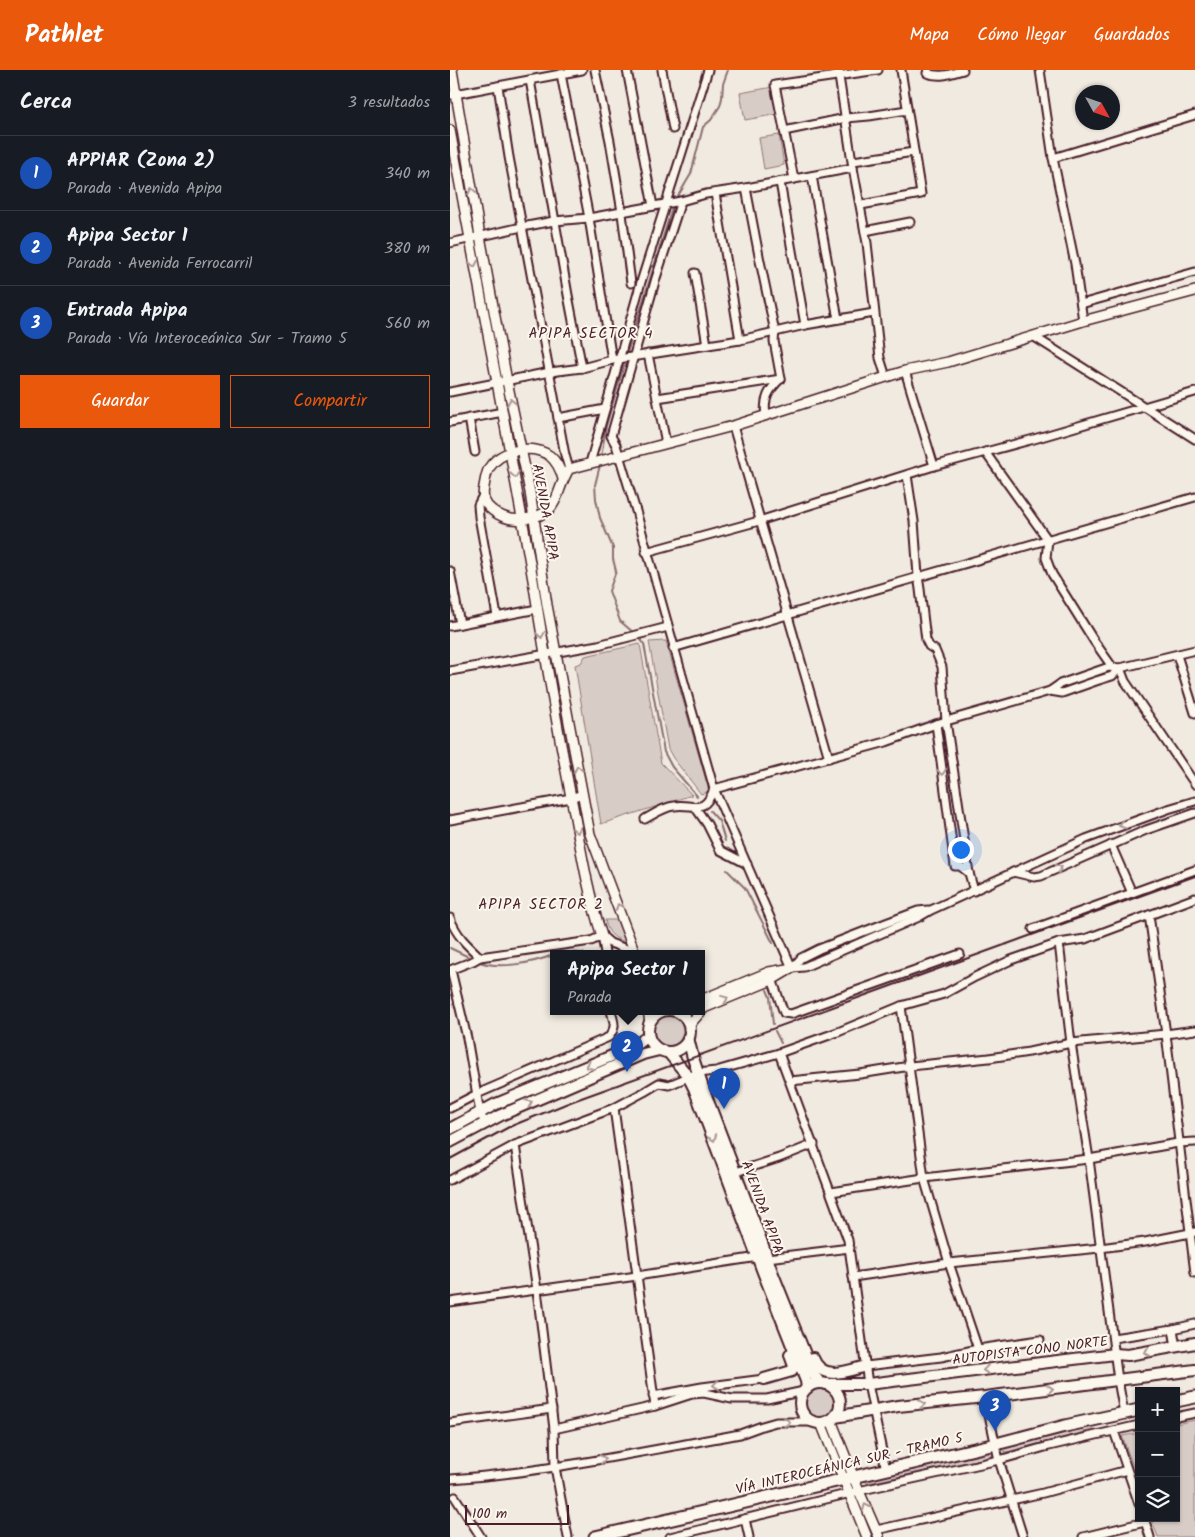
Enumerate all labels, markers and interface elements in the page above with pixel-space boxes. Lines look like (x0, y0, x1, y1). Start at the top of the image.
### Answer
text: Pathlet (25, 16, 104, 55)
text: Mapa (910, 21, 949, 50)
text: Cómo llegar (977, 21, 1066, 50)
text: Guardados (1094, 21, 1170, 50)
north arrow (1075, 85, 1120, 130)
text: Cerca (20, 86, 72, 119)
text: 3 resultados (348, 90, 430, 115)
text: APPIAR (Zona 2) (67, 146, 215, 176)
text: 1 (34, 161, 38, 186)
text: 340 m (385, 161, 430, 186)
text: Parada · Avenida Apipa (67, 176, 222, 201)
one-way arrow (468, 187, 478, 195)
text: Apipa Sector 1 (67, 221, 188, 251)
text: 2 (31, 236, 41, 261)
text: 380 m (384, 236, 430, 261)
text: Parada · Avenida Ferrocarril (67, 251, 252, 276)
one-way arrow (469, 260, 479, 268)
text: Entrada Apipa (67, 296, 187, 326)
text: 3 (32, 311, 40, 336)
text: 560 m (385, 311, 430, 336)
district label: APIPA SECTOR 4 (528, 322, 654, 346)
text: Parada · Vía Interoceánica Sur - Tramo 5 (67, 326, 347, 351)
button: Guardar (20, 375, 220, 428)
button: Compartir (230, 375, 430, 428)
one-way arrow (507, 398, 517, 407)
street label: AVENIDA APIPA (526, 462, 564, 562)
one-way arrow (509, 471, 519, 480)
one-way arrow (536, 631, 546, 640)
one-way arrow (573, 764, 583, 773)
one-way arrow (937, 768, 947, 777)
one-way arrow (1118, 819, 1127, 829)
one-way arrow (572, 825, 582, 834)
your location (948, 837, 974, 863)
one-way arrow (1054, 864, 1063, 874)
district label: APIPA SECTOR 2 (478, 893, 604, 917)
one-way arrow (615, 904, 625, 912)
popup (550, 950, 705, 1015)
text: Apipa Sector 1 (567, 955, 688, 985)
text: Parada (567, 985, 612, 1010)
one-way arrow (720, 995, 729, 1006)
pin: 2 (611, 1031, 643, 1072)
one-way arrow (585, 1059, 594, 1070)
pin: 1 (708, 1068, 740, 1109)
one-way arrow (524, 1098, 533, 1109)
one-way arrow (707, 1133, 717, 1142)
street label: AVENIDA APIPA (735, 1158, 789, 1257)
street label: AUTOPISTA CONO NORTE (951, 1330, 1110, 1371)
one-way arrow (1143, 1346, 1151, 1356)
one-way arrow (981, 1364, 989, 1375)
one-way arrow (711, 1379, 719, 1390)
one-way arrow (1047, 1384, 1055, 1395)
map controls (1135, 1387, 1180, 1522)
button: + (1135, 1387, 1180, 1432)
pin: 3 (979, 1390, 1011, 1431)
one-way arrow (918, 1399, 926, 1410)
one-way arrow (783, 1416, 791, 1427)
street label: VÍA INTEROCEÁNICA SUR - TRAMO 5 (734, 1427, 966, 1501)
button: − (1135, 1432, 1180, 1477)
one-way arrow (598, 1454, 607, 1464)
button: layers (1135, 1477, 1180, 1522)
scale bar (465, 1502, 569, 1525)
text: 100 m (472, 1503, 507, 1525)
one-way arrow (861, 1503, 872, 1512)

